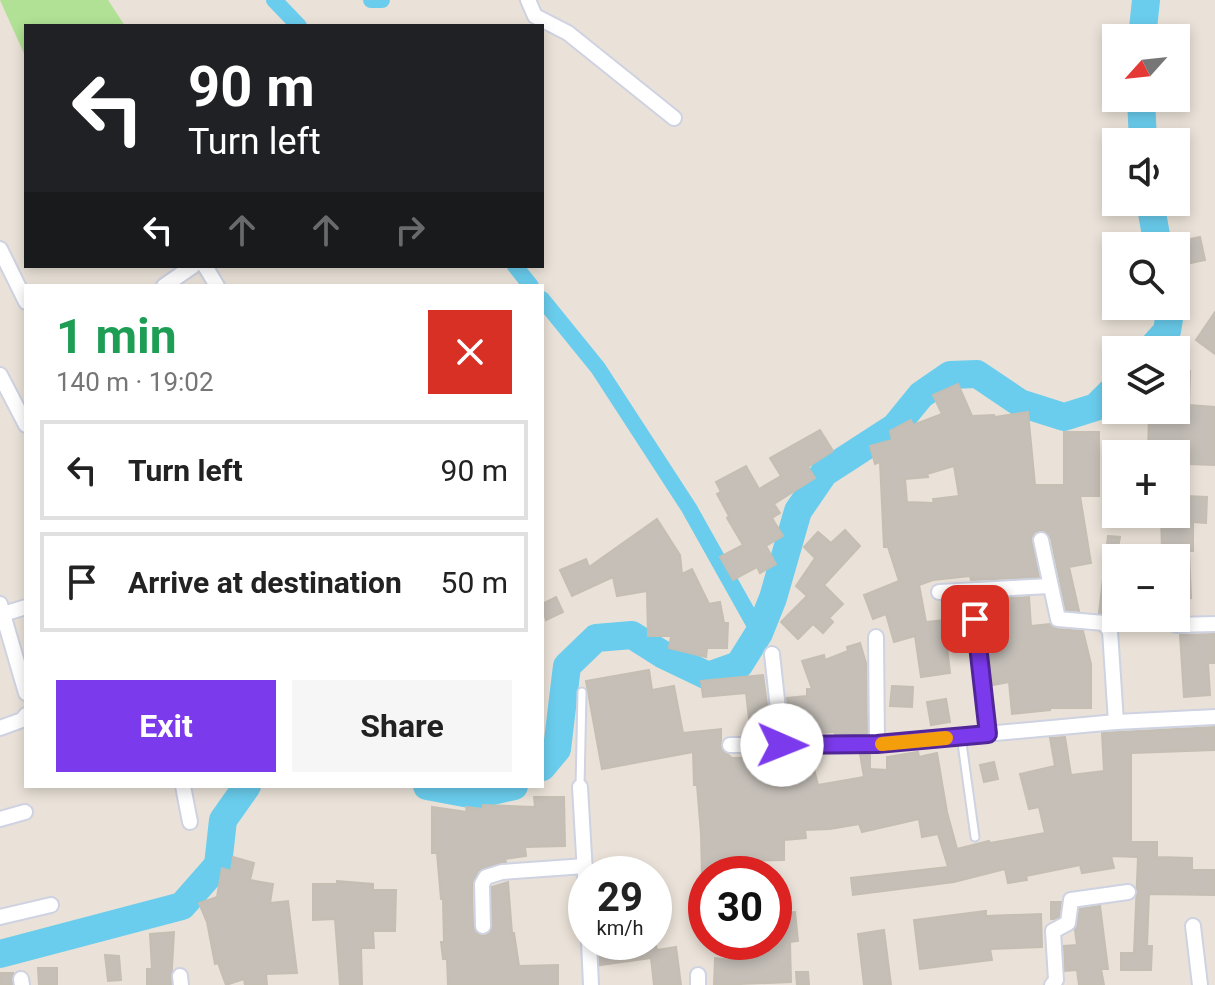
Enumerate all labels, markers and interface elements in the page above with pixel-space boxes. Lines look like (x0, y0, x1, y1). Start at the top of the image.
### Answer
north arrow (1102, 24, 1190, 112)
map controls (1102, 24, 1190, 632)
text: 90 m (188, 54, 315, 120)
icon: left (56, 56, 160, 160)
text: Turn left (188, 121, 321, 163)
button: sound (1102, 128, 1190, 216)
icon: left (136, 208, 180, 252)
icon: ahead (220, 208, 264, 252)
icon: ahead (304, 208, 348, 252)
icon: right (388, 208, 432, 252)
button: search (1102, 232, 1190, 320)
text: 1 min (56, 308, 177, 365)
button: close (428, 310, 512, 394)
button: layers (1102, 336, 1190, 424)
text: 140 m · 19:02 (56, 367, 214, 397)
button: + (1102, 440, 1190, 528)
icon: left (60, 448, 104, 492)
text: Turn left (128, 453, 243, 488)
text: 90 m (441, 453, 508, 488)
button: − (1102, 544, 1190, 632)
icon: arrive (60, 560, 104, 604)
text: Arrive at destination (128, 565, 402, 600)
text: 50 m (441, 565, 508, 600)
pin (941, 585, 1009, 653)
icon: arrive (953, 597, 997, 641)
button: Exit (56, 680, 276, 772)
button: Share (292, 680, 512, 772)
position arrow (740, 703, 824, 787)
speed limit sign: 30 (688, 856, 792, 960)
text: 29 (597, 874, 643, 921)
text: km/h (597, 916, 643, 940)

